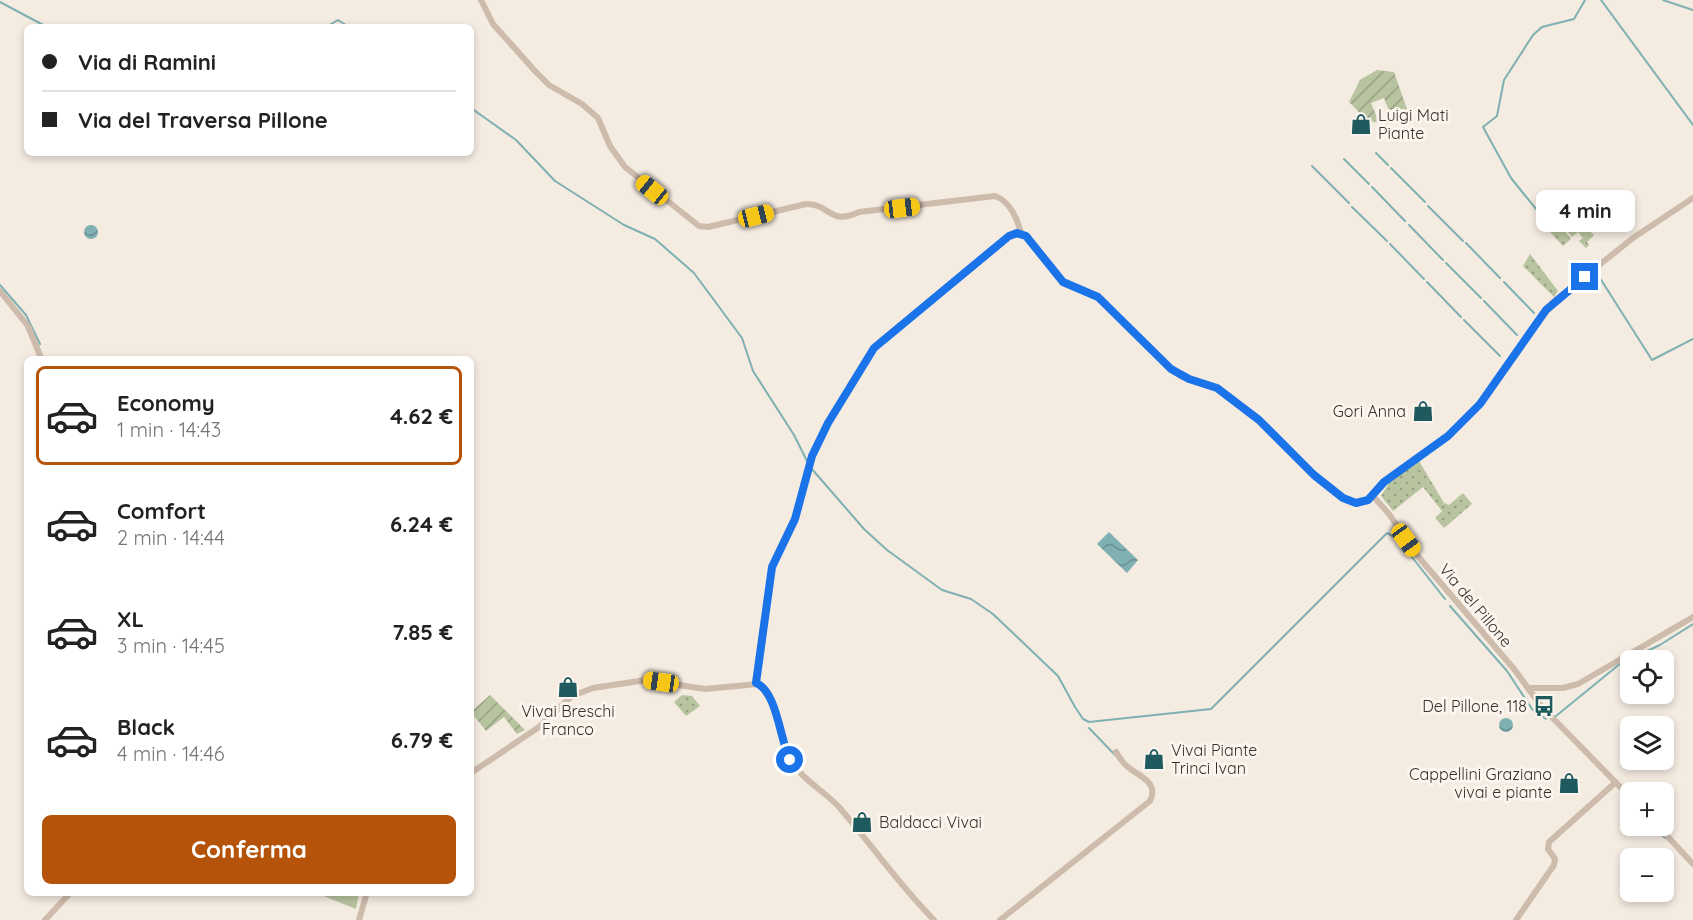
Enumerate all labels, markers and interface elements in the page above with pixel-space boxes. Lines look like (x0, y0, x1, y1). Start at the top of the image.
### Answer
text: Via di Ramini (78, 48, 216, 76)
place label: Luigi Mati Piante (1378, 105, 1449, 143)
text: Via del Traversa Pillone (78, 106, 328, 134)
shop icon: Luigi Mati Piante (1349, 112, 1373, 136)
car (632, 172, 672, 208)
callout: 4 min (1536, 190, 1634, 232)
car (883, 197, 921, 219)
text: 4 min (1559, 198, 1612, 223)
car (736, 203, 776, 229)
route end (1571, 263, 1598, 290)
icon: car (45, 389, 99, 443)
text: Economy (117, 389, 215, 417)
shop icon: Gori Anna (1411, 399, 1435, 423)
place label: Gori Anna (1333, 401, 1406, 421)
text: 4.62 € (390, 402, 453, 430)
text: 1 min · 14:43 (117, 417, 221, 442)
icon: car (45, 497, 99, 551)
text: Comfort (117, 497, 206, 525)
text: 6.24 € (390, 510, 453, 538)
car (1388, 520, 1424, 560)
text: 2 min · 14:44 (117, 525, 225, 550)
street label: Via del Pillone (1435, 559, 1517, 651)
icon: car (45, 605, 99, 659)
text: XL (117, 605, 144, 633)
text: 7.85 € (392, 618, 453, 646)
text: 3 min · 14:45 (117, 633, 225, 658)
map controls (1620, 650, 1674, 902)
button: locate (1620, 650, 1674, 704)
car (642, 671, 680, 693)
shop icon: Vivai Breschi Franco (556, 675, 580, 699)
bus stop icon: Del Pillone, 118 (1532, 694, 1556, 718)
place label: Del Pillone, 118 (1422, 696, 1527, 716)
place label: Vivai Breschi Franco (521, 701, 615, 739)
icon: car (45, 713, 99, 767)
text: Black (117, 713, 175, 741)
button: layers (1620, 716, 1674, 770)
text: 6.79 € (391, 726, 453, 754)
place label: Vivai Piante Trinci Ivan (1171, 740, 1257, 778)
text: 4 min · 14:46 (117, 741, 225, 766)
route start (776, 746, 803, 773)
shop icon: Vivai Piante Trinci Ivan (1142, 747, 1166, 771)
place label: Cappellini Graziano vivai e piante (1409, 764, 1552, 802)
shop icon: Cappellini Graziano vivai e piante (1557, 771, 1581, 795)
button: + (1620, 782, 1674, 836)
shop icon: Baldacci Vivai (850, 810, 874, 834)
place label: Baldacci Vivai (879, 812, 982, 832)
button: Conferma (42, 815, 456, 884)
button: − (1620, 848, 1674, 902)

